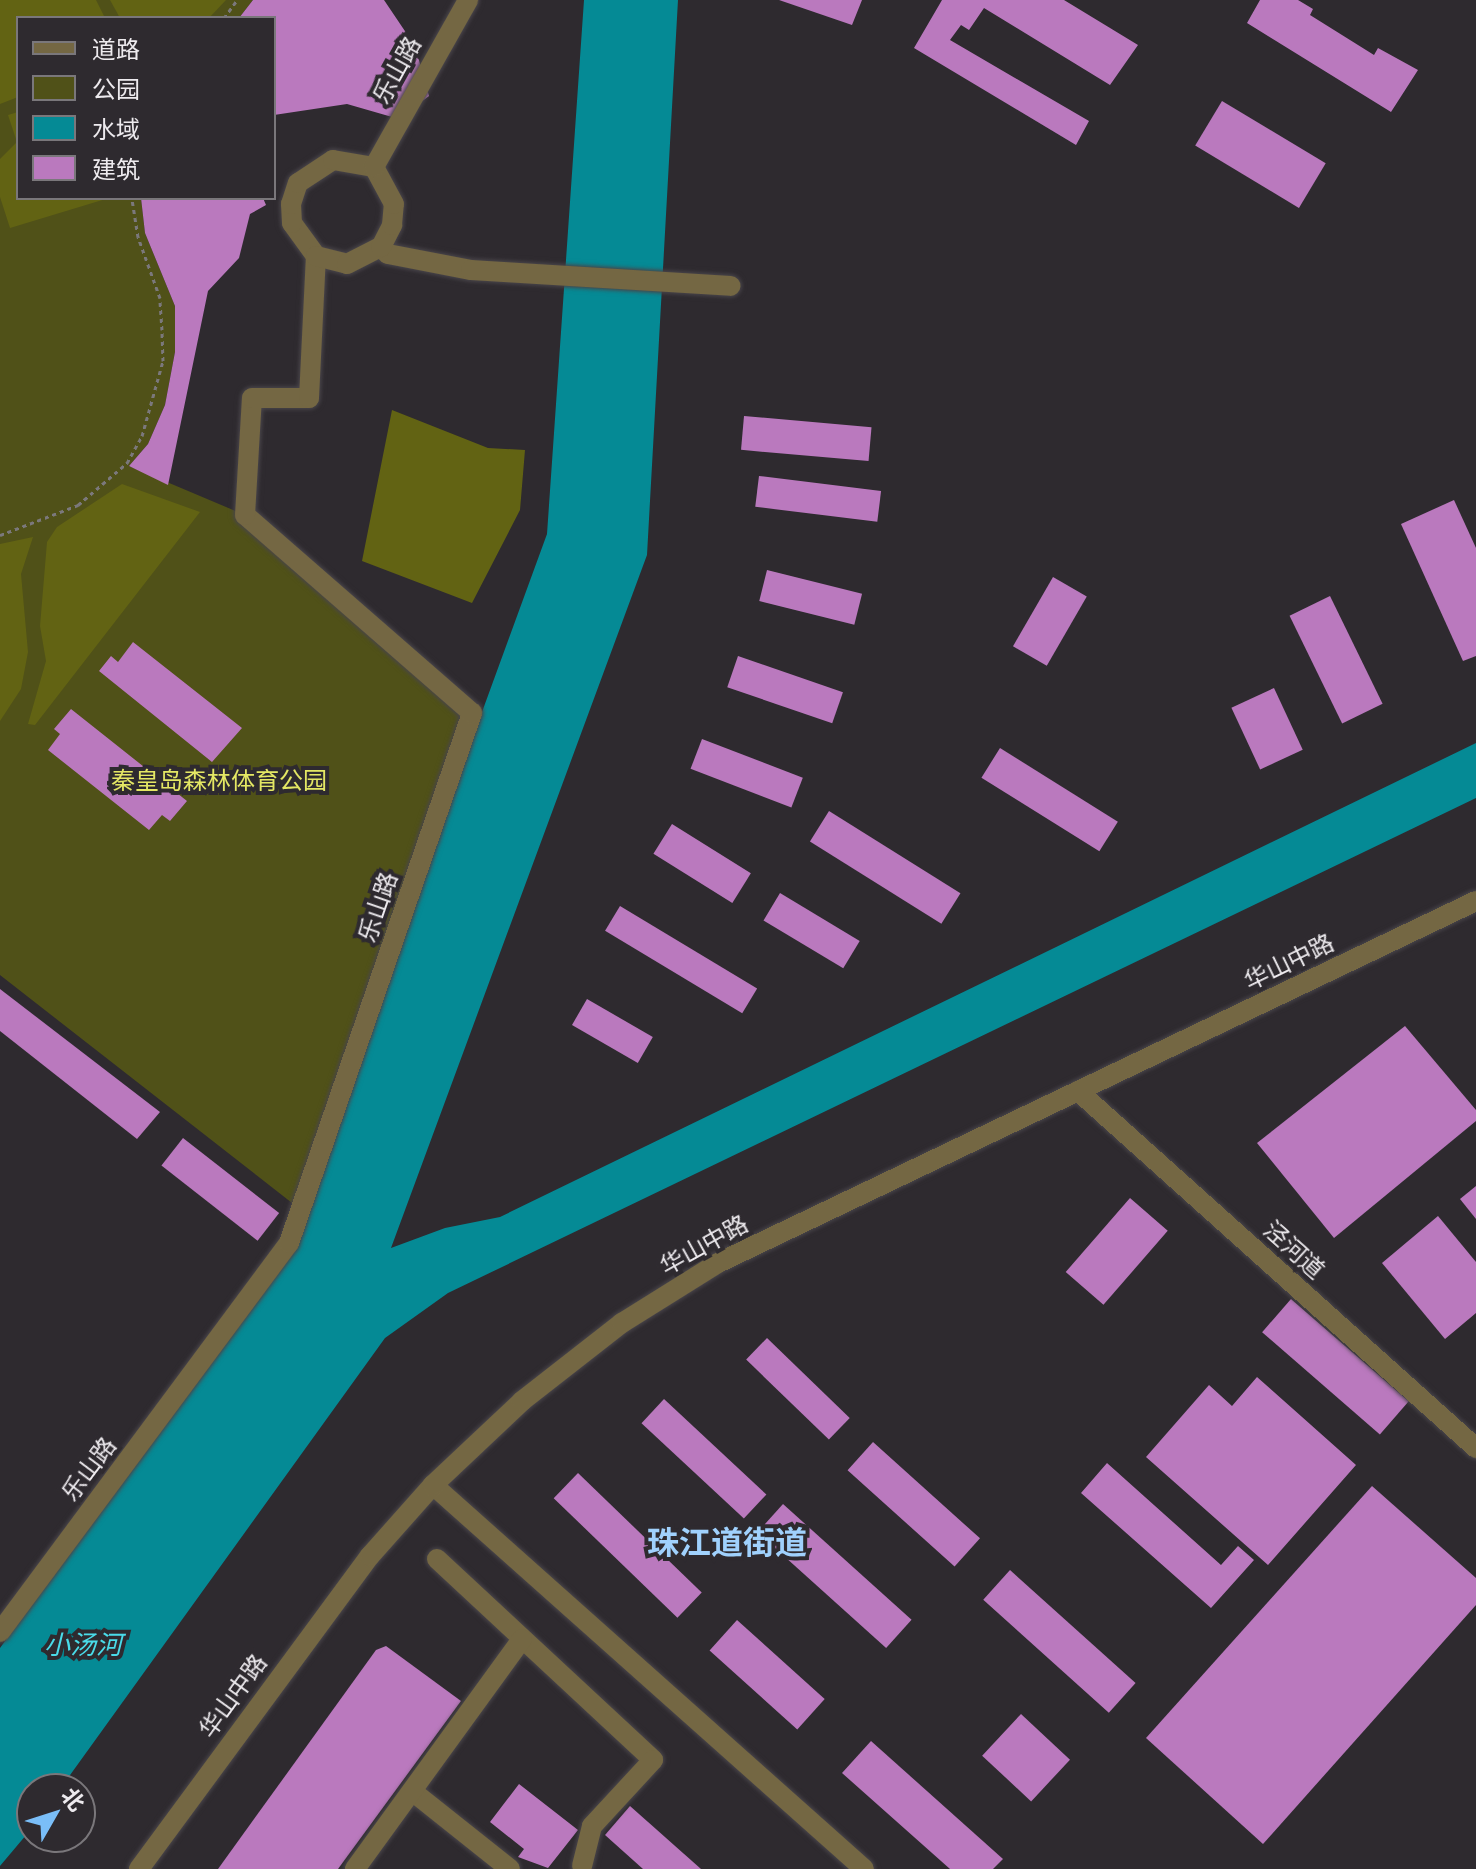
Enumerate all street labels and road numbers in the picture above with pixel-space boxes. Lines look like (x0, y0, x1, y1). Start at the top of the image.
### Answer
street label: 乐山路 (367, 32, 427, 108)
street label: 乐山路 (353, 868, 403, 946)
street label: 华山中路 (1240, 928, 1338, 996)
street label: 华山中路 (655, 1209, 753, 1281)
street label: 泾河道 (1258, 1215, 1330, 1285)
street label: 乐山路 (56, 1432, 122, 1506)
street label: 华山中路 (193, 1649, 273, 1743)

